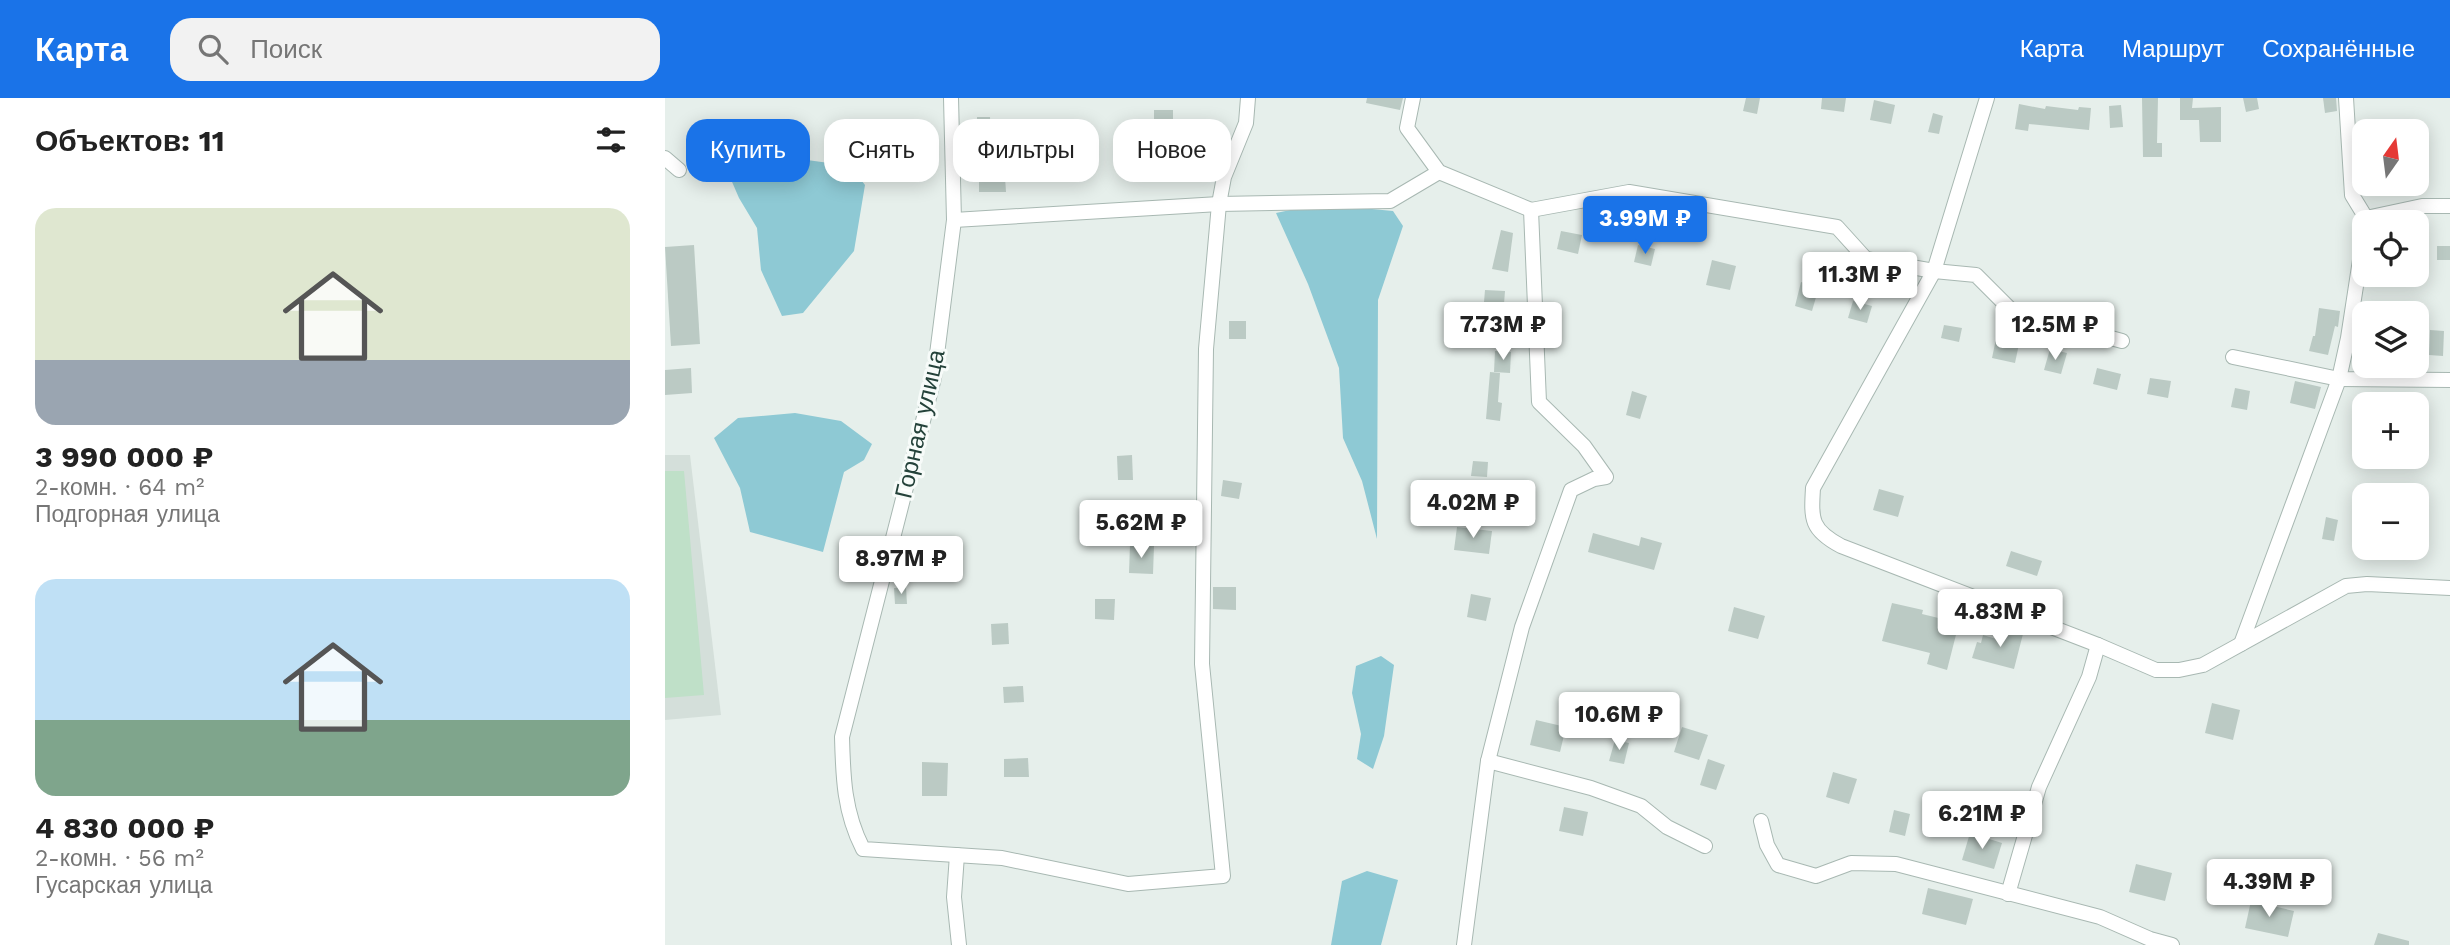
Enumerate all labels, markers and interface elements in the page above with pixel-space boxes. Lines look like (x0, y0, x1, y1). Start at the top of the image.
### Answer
search box (170, 18, 660, 81)
text: Карта (35, 30, 128, 69)
icon: search (194, 30, 232, 68)
text: Поиск (250, 34, 322, 64)
text: Карта (2020, 35, 2084, 63)
text: Маршрут (2122, 35, 2224, 63)
text: Сохранённые (2262, 35, 2415, 63)
chip: Купить (686, 119, 810, 182)
chip: Снять (824, 119, 939, 182)
chip: Фильтры (953, 119, 1099, 182)
chip: Новое (1113, 119, 1231, 182)
north arrow (2352, 119, 2429, 196)
map controls (2352, 119, 2429, 560)
icon: filters (592, 121, 630, 159)
text: Объектов: 11 (35, 123, 225, 158)
pin: 3.99M ₽ (1580, 197, 1710, 256)
text: 3.99M ₽ (1599, 205, 1691, 232)
button: locate (2352, 210, 2429, 287)
pin: 11.3M ₽ (1795, 252, 1925, 312)
icon: home (270, 253, 396, 379)
text: 11.3M ₽ (1818, 261, 1902, 288)
button: layers (2352, 301, 2429, 378)
pin: 7.73M ₽ (1438, 302, 1568, 362)
pin: 12.5M ₽ (1990, 302, 2120, 362)
text: 7.73M ₽ (1460, 311, 1546, 338)
text: 12.5M ₽ (2011, 311, 2099, 338)
street label: Горная улица (889, 346, 951, 501)
button: + (2352, 392, 2429, 469)
text: 3 990 000 ₽ (35, 439, 213, 474)
text: 2-комн. · 64 m² (35, 474, 205, 501)
pin: 4.02M ₽ (1408, 480, 1538, 540)
button: − (2352, 483, 2429, 560)
text: 4.02M ₽ (1426, 489, 1520, 516)
pin: 5.62M ₽ (1076, 500, 1206, 560)
text: Подгорная улица (35, 501, 220, 528)
text: 5.62M ₽ (1095, 509, 1187, 536)
pin: 8.97M ₽ (836, 536, 966, 596)
text: 8.97M ₽ (855, 545, 947, 572)
pin: 4.83M ₽ (1935, 589, 2065, 649)
text: 4.83M ₽ (1954, 598, 2046, 625)
icon: home (270, 624, 396, 750)
pin: 10.6M ₽ (1554, 692, 1684, 752)
text: 10.6M ₽ (1575, 701, 1663, 728)
pin: 6.21M ₽ (1917, 792, 2047, 851)
text: 6.21M ₽ (1938, 800, 2026, 827)
text: 4 830 000 ₽ (35, 810, 214, 845)
text: 2-комн. · 56 m² (35, 845, 204, 872)
pin: 4.39M ₽ (2204, 860, 2334, 919)
text: 4.39M ₽ (2223, 868, 2315, 895)
text: Гусарская улица (35, 872, 213, 899)

